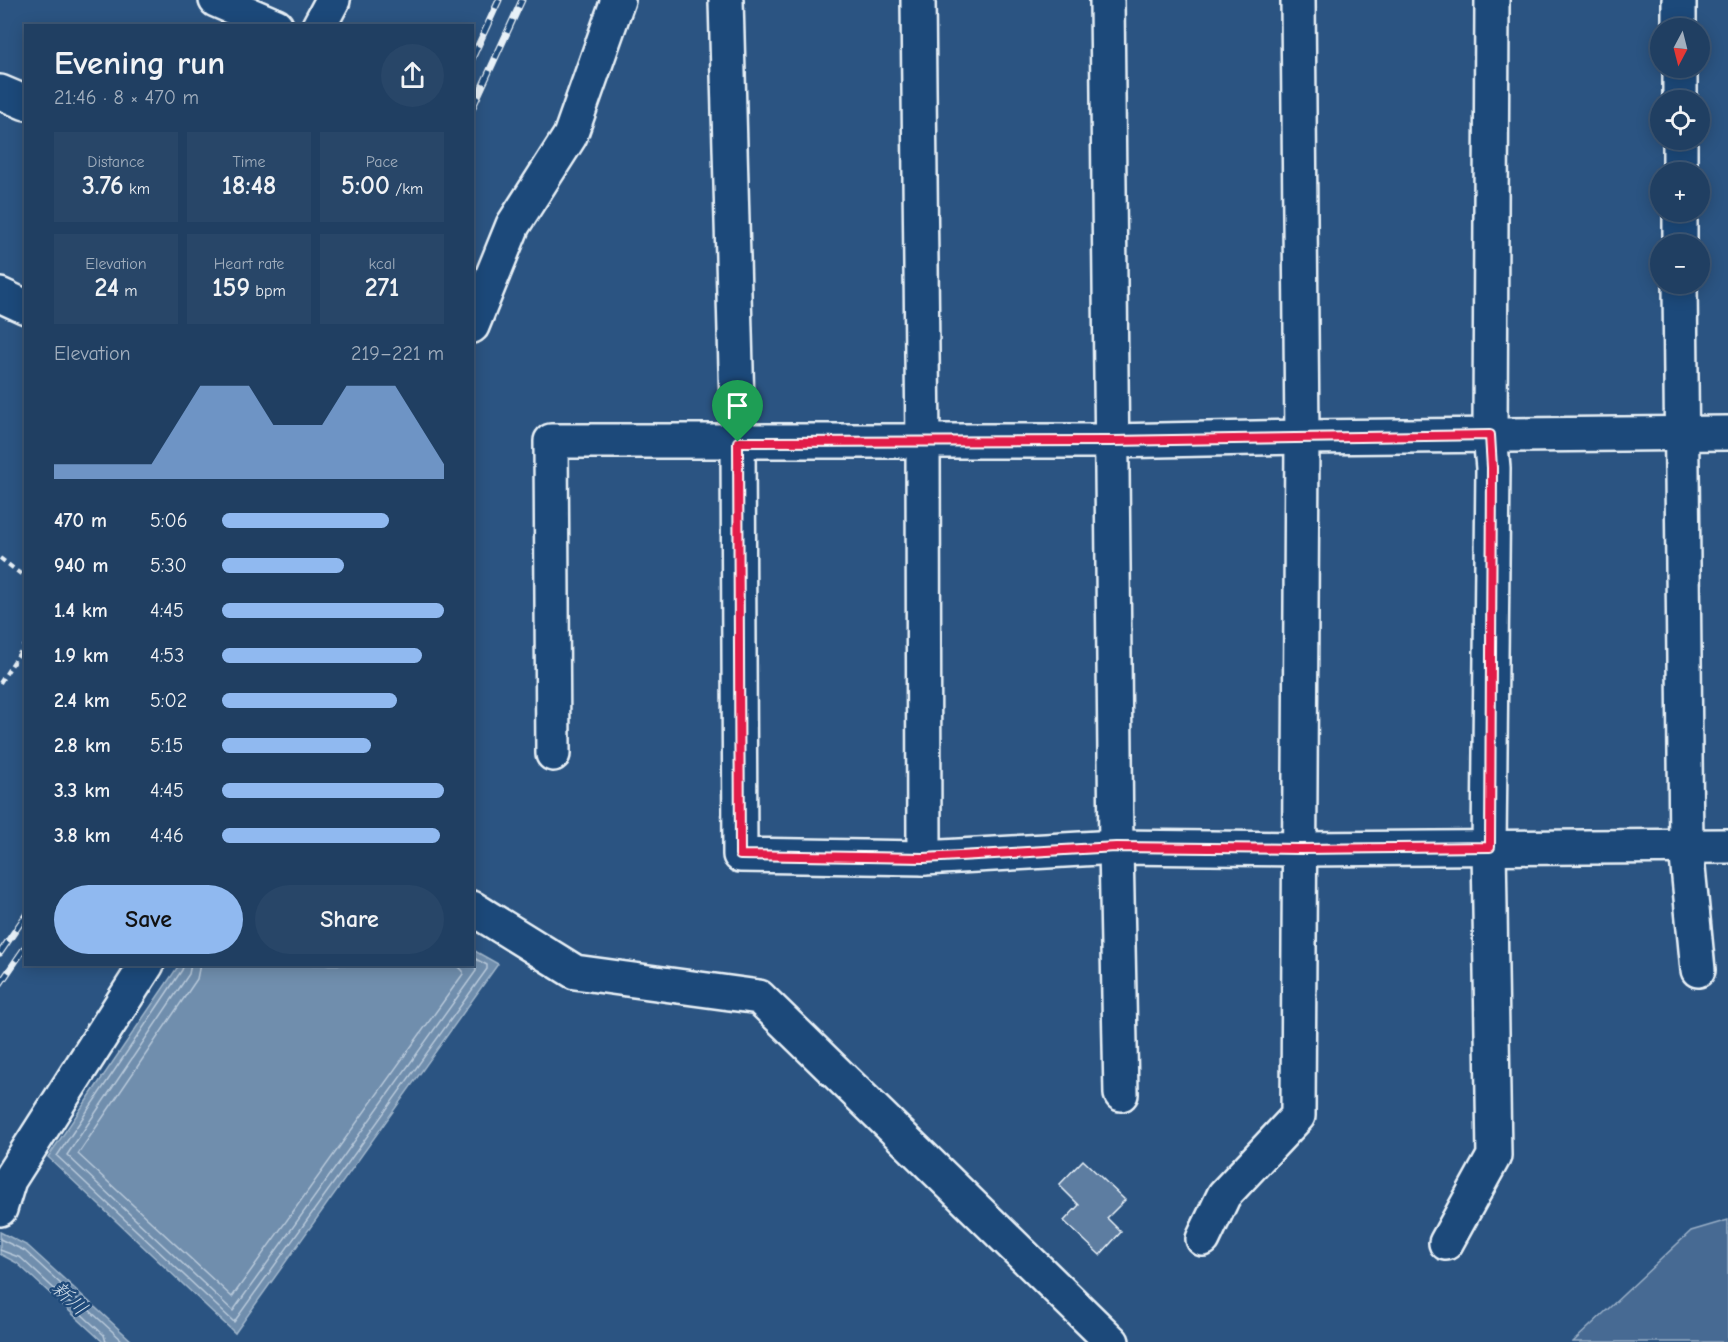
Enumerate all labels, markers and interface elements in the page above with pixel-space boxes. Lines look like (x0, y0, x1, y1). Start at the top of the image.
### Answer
north arrow (1650, 18, 1710, 78)
map controls (1650, 18, 1710, 294)
text: Evening run (54, 44, 225, 82)
button: share (381, 44, 444, 107)
text: 21:46 · 8 × 470 m (54, 86, 199, 109)
button: locate (1650, 90, 1710, 150)
text: Distance (87, 153, 145, 171)
text: Time (232, 153, 266, 171)
text: Pace (366, 153, 398, 171)
button: + (1650, 162, 1710, 222)
text: 3.76 (82, 171, 124, 201)
text: 18:48 (222, 171, 276, 201)
text: 5:00 (341, 171, 390, 201)
text: km (124, 180, 150, 198)
text: /km (390, 180, 423, 198)
button: − (1650, 234, 1710, 294)
text: Elevation (85, 255, 147, 273)
text: Heart rate (214, 255, 284, 273)
text: kcal (369, 255, 395, 273)
text: 24 (95, 273, 119, 303)
text: 159 (212, 273, 250, 303)
text: 271 (365, 273, 399, 303)
text: m (119, 282, 137, 300)
text: bpm (250, 282, 286, 300)
text: Elevation (54, 342, 131, 365)
text: 219–221 m (351, 342, 444, 365)
pin (712, 380, 763, 442)
icon: arrive (721, 389, 754, 422)
text: 470 m (54, 509, 107, 532)
text: 5:06 (150, 509, 187, 532)
text: 940 m (54, 554, 108, 577)
text: 5:30 (150, 554, 187, 577)
text: 1.4 km (54, 599, 108, 622)
text: 4:45 (150, 599, 184, 622)
text: 1.9 km (54, 644, 109, 667)
text: 4:53 (150, 644, 184, 667)
text: 2.4 km (54, 689, 110, 712)
text: 5:02 (150, 689, 187, 712)
text: 2.8 km (54, 734, 111, 757)
text: 5:15 (150, 734, 183, 757)
text: 3.3 km (54, 779, 110, 802)
text: 4:45 (150, 779, 184, 802)
text: 3.8 km (54, 824, 111, 847)
text: 4:46 (150, 824, 184, 847)
button: Save (54, 885, 243, 954)
button: Share (255, 885, 444, 954)
water label: 新川 (47, 1276, 92, 1320)

